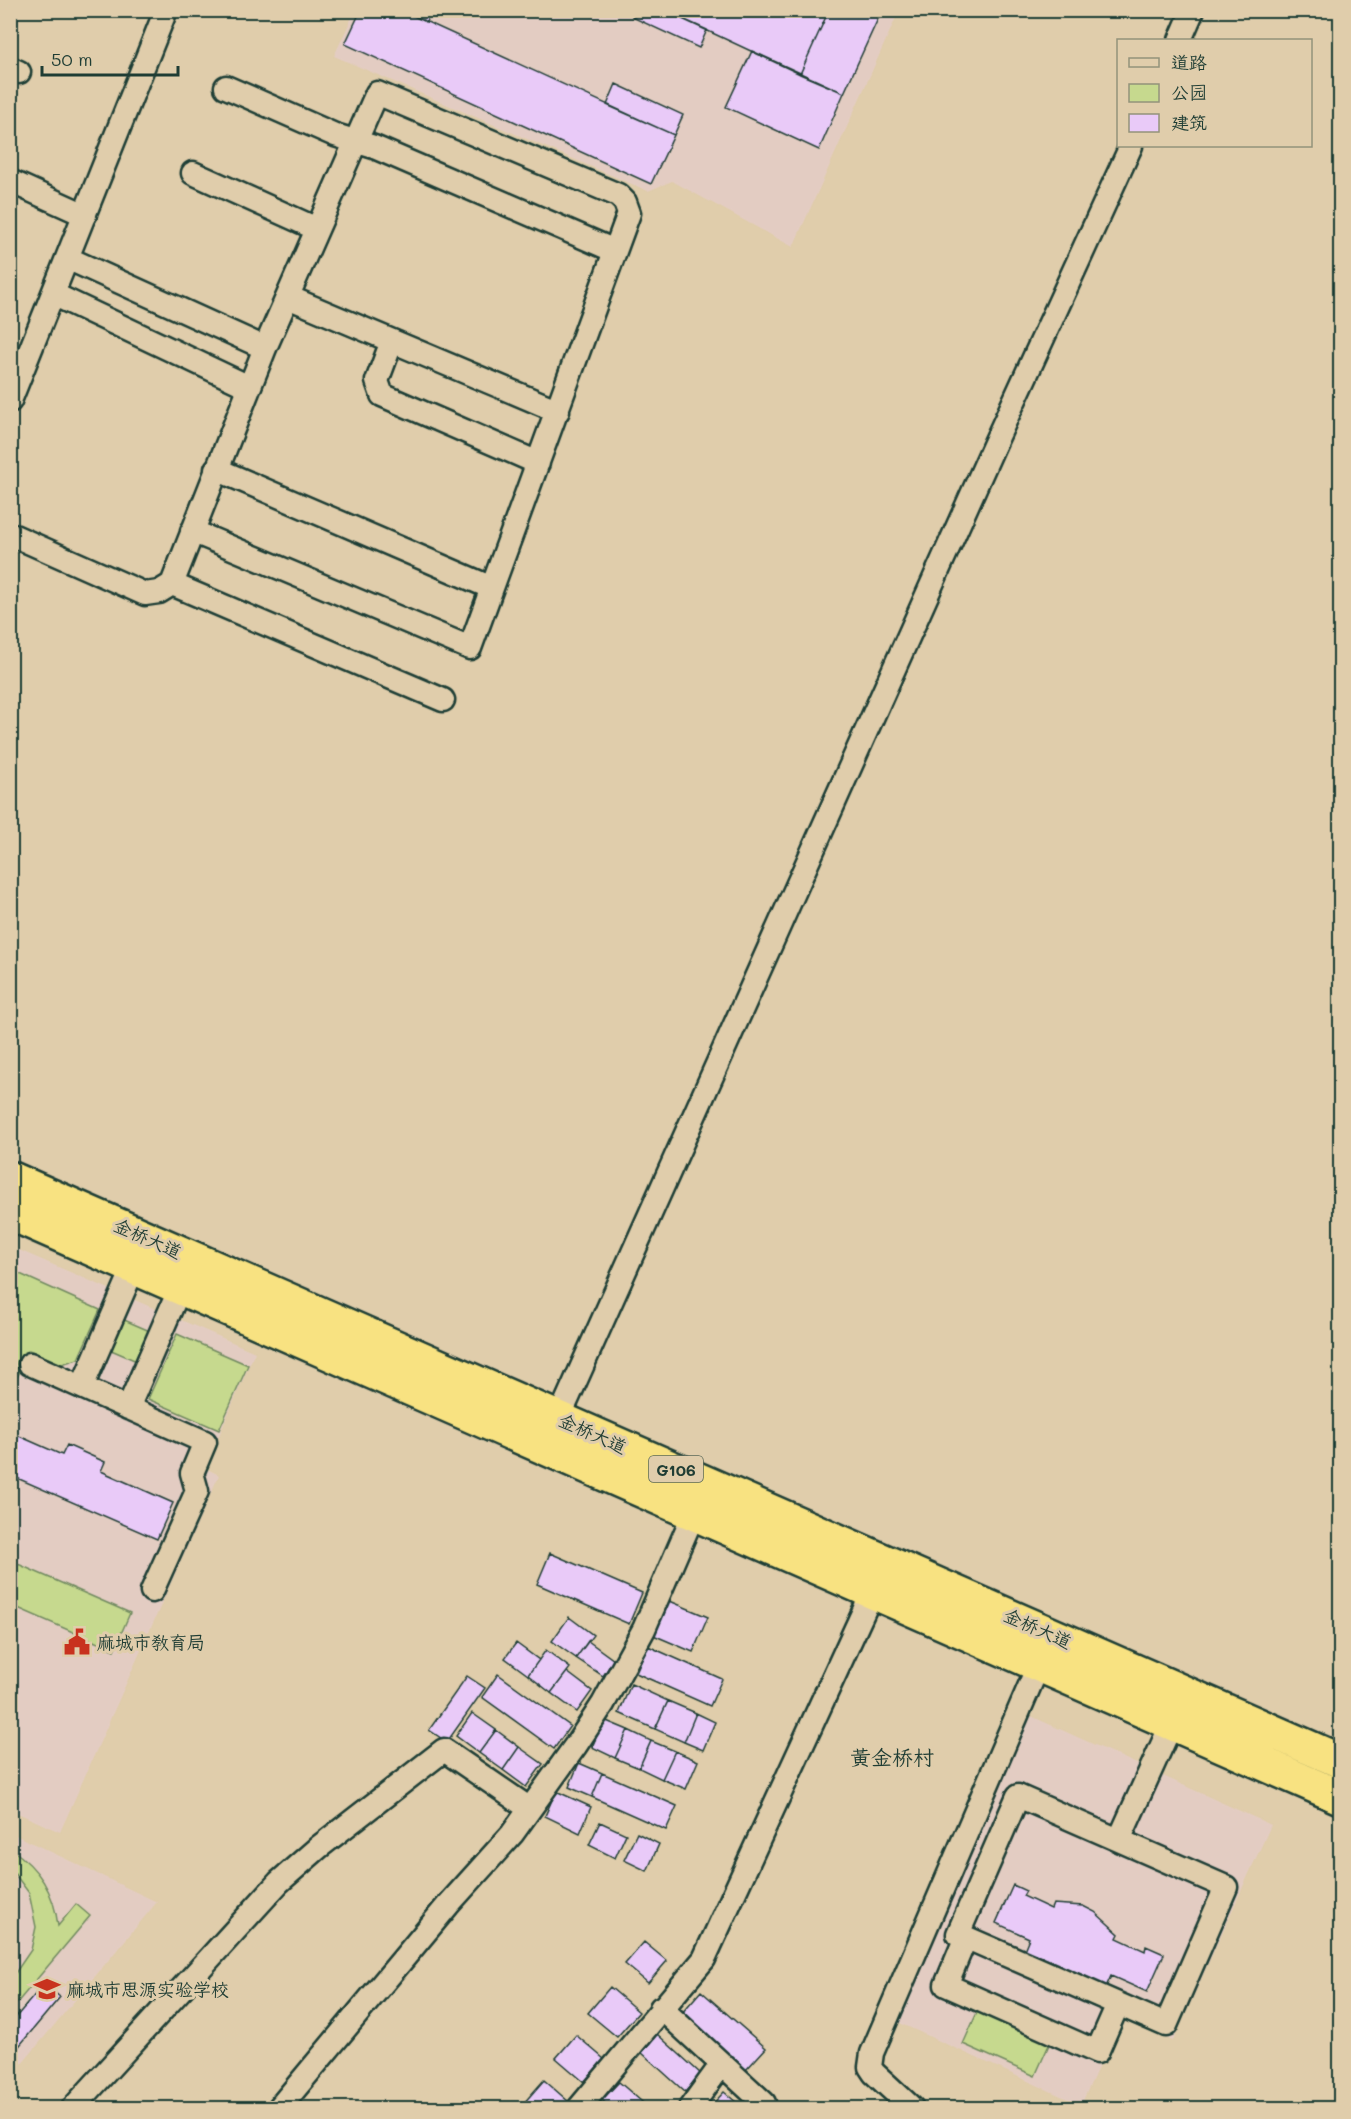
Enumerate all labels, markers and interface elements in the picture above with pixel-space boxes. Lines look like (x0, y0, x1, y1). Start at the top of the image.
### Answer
scale bar (42, 39, 178, 77)
legend (1117, 39, 1312, 147)
text: 50 m (51, 47, 93, 71)
text: 道路 (1171, 50, 1207, 74)
text: 公园 (1171, 80, 1207, 104)
text: 建筑 (1171, 110, 1207, 134)
street label: 金桥大道 (110, 1212, 186, 1264)
street label: 金桥大道 (555, 1407, 631, 1459)
road number: G106 (649, 1456, 703, 1482)
street label: 金桥大道 (1000, 1602, 1076, 1654)
public building icon: 麻城市教育局 (62, 1627, 92, 1657)
place label: 麻城市教育局 (97, 1630, 205, 1654)
district label: 黄金桥村 (850, 1743, 934, 1770)
school or university icon: 麻城市思源实验学校 (32, 1974, 62, 2004)
place label: 麻城市思源实验学校 (67, 1977, 229, 2001)

